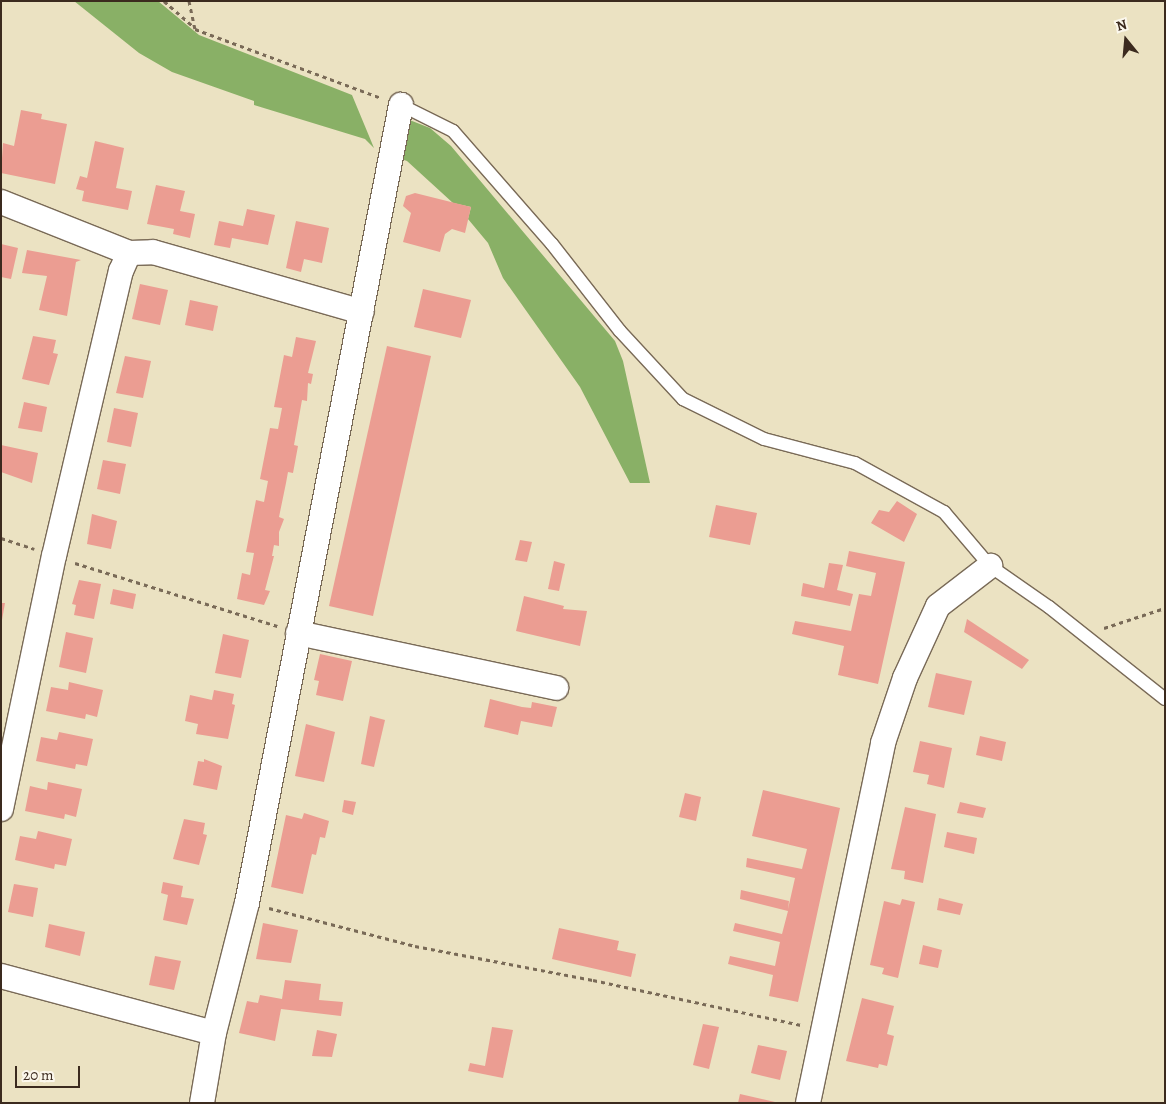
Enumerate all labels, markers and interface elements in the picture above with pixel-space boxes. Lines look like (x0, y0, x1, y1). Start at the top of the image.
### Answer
north arrow (1101, 15, 1151, 65)
text: N (1114, 15, 1129, 36)
scale bar (18, 1056, 82, 1088)
text: 20 m (23, 1065, 54, 1085)

